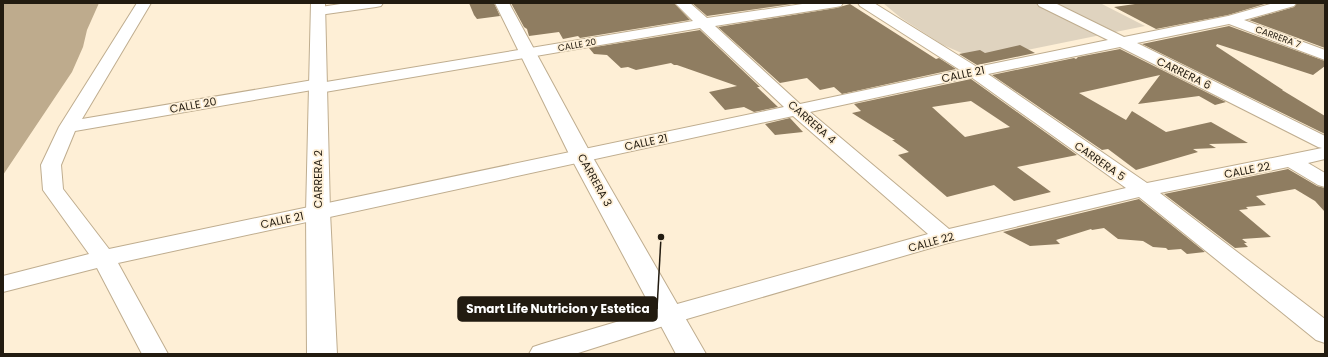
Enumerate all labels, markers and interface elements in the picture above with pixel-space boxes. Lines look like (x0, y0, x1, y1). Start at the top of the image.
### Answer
street label: CARRERA 7 (1254, 23, 1302, 51)
street label: CALLE 20 (557, 36, 597, 54)
street label: CARRERA 6 (1154, 53, 1214, 93)
street label: CALLE 21 (940, 62, 986, 86)
street label: CALLE 20 (168, 93, 218, 117)
street label: CARRERA 4 (785, 97, 840, 147)
street label: CALLE 21 (623, 130, 669, 154)
street label: CARRERA 5 (1071, 138, 1129, 184)
street label: CARRERA 2 (310, 150, 326, 208)
street label: CARRERA 3 (574, 151, 616, 209)
street label: CALLE 22 (1223, 158, 1271, 182)
street label: CALLE 21 (259, 208, 305, 232)
street label: CALLE 22 (906, 228, 956, 256)
callout: Smart Life Nutricion y Estetica (458, 297, 657, 321)
text: Smart Life Nutricion y Estetica (466, 300, 650, 317)

